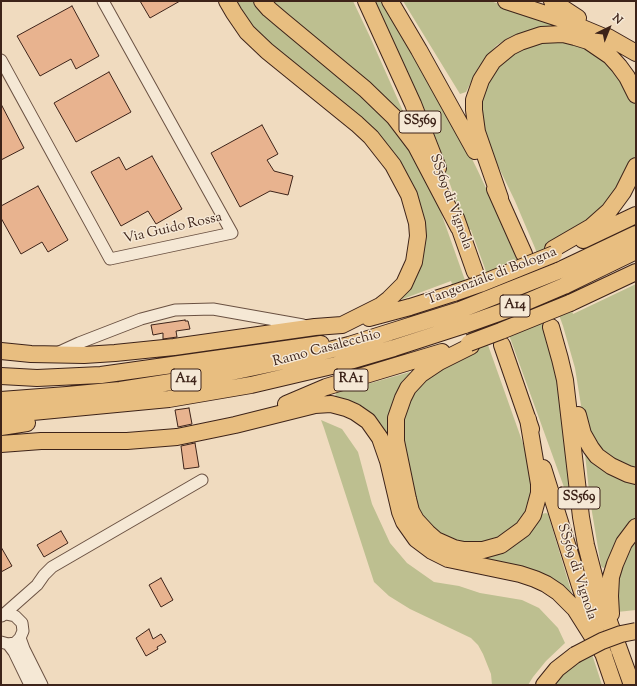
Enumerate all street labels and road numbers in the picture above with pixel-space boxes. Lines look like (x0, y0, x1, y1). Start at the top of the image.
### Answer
road number: SS569 (399, 111, 441, 133)
street label: SS569 di Vignola (425, 152, 475, 252)
street label: Via Guido Rossa (122, 210, 224, 248)
street label: Tangenziale di Bologna (425, 244, 559, 310)
road number: A14 (500, 295, 530, 317)
street label: Ramo Casalecchio (271, 327, 383, 371)
road number: A14 (171, 369, 201, 391)
road number: RA1 (334, 369, 368, 391)
road number: SS569 (558, 487, 600, 509)
street label: SS569 di Vignola (553, 522, 599, 622)

